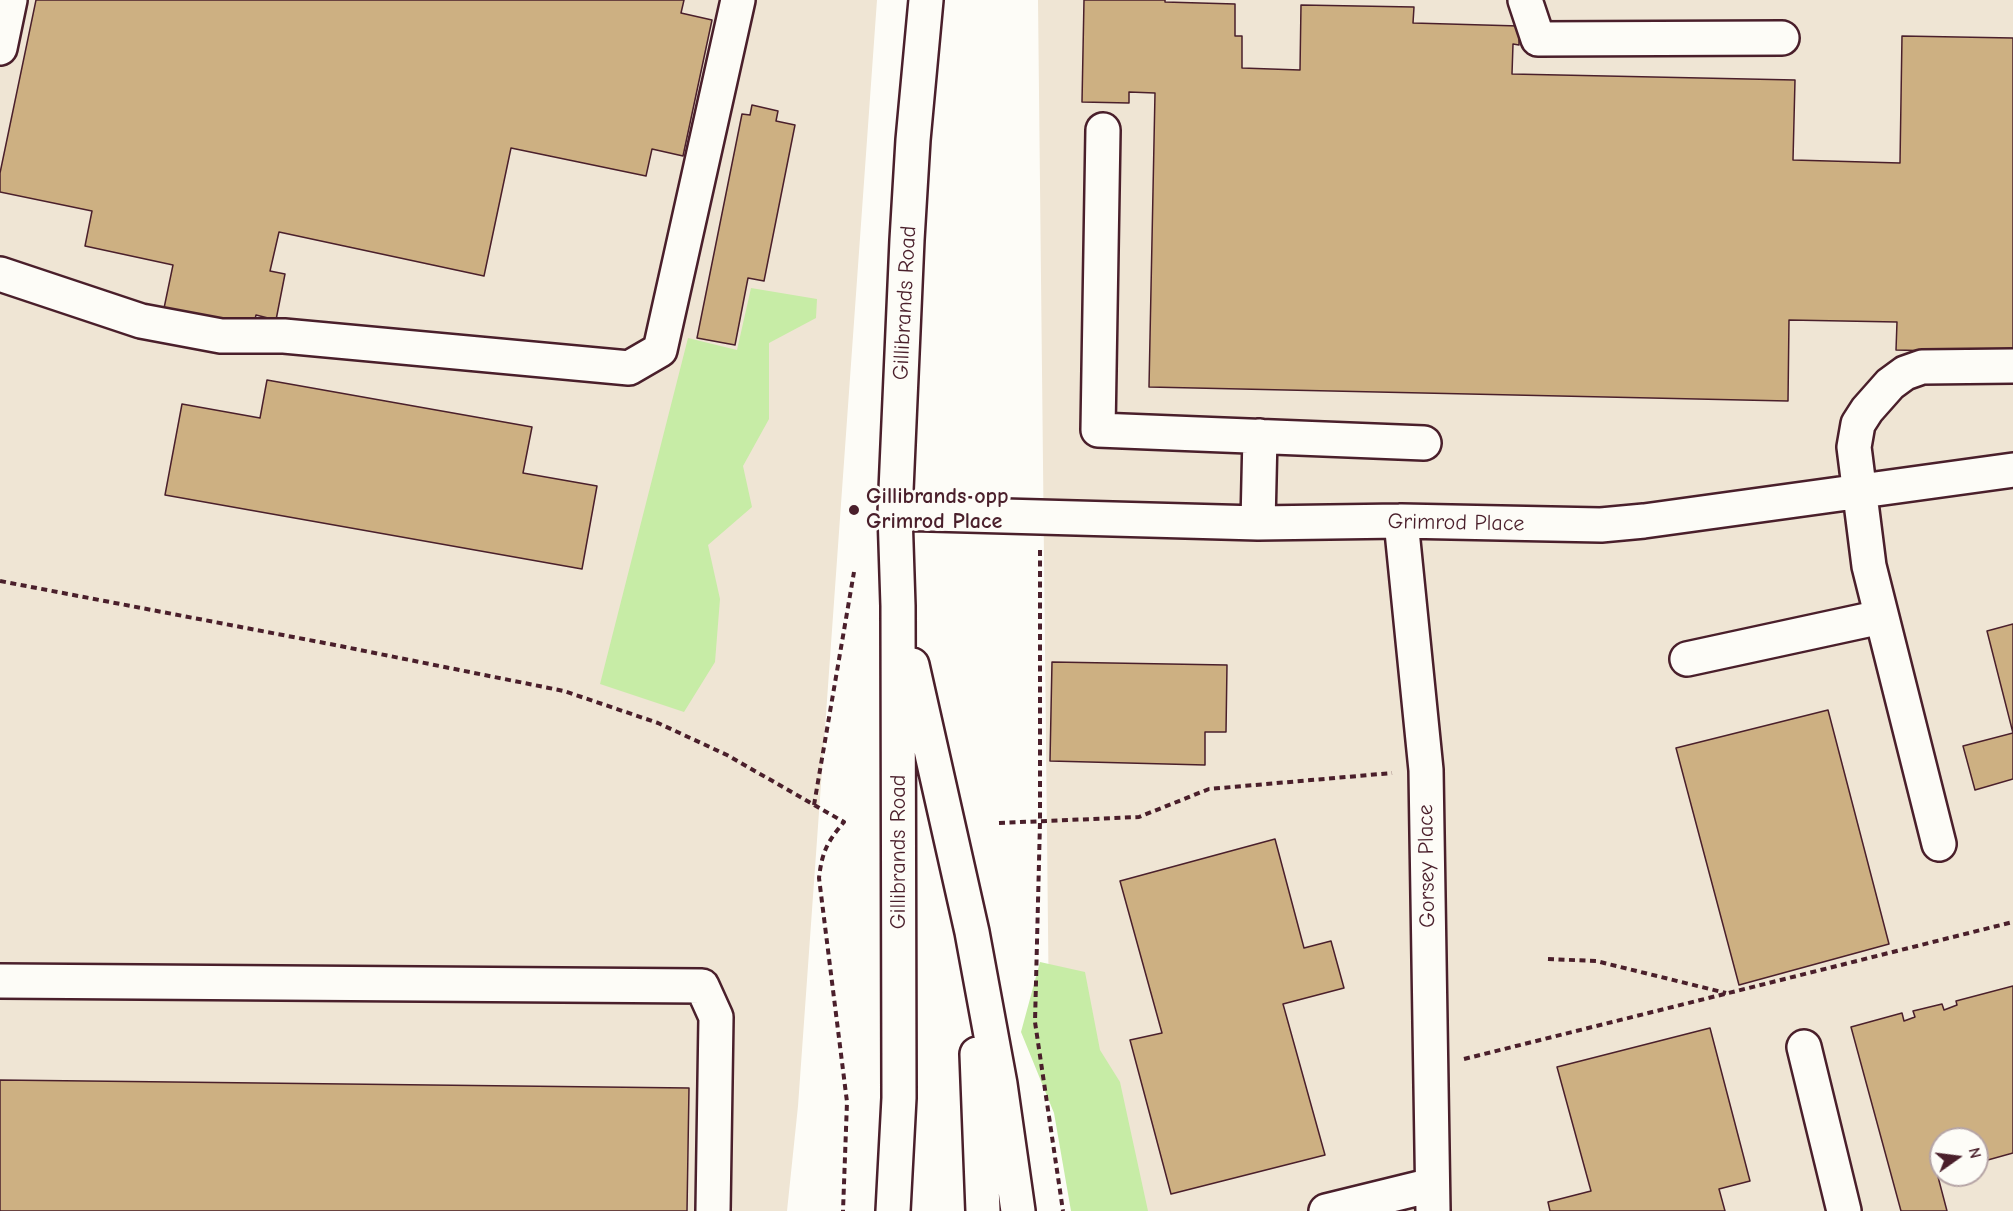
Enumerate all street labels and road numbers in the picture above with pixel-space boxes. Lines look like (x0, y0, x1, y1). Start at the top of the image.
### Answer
street label: Gillibrands Road (888, 225, 922, 381)
street label: Grimrod Place (1387, 509, 1525, 537)
street label: Gillibrands Road (886, 775, 912, 929)
street label: Gorsey Place (1413, 804, 1441, 928)

